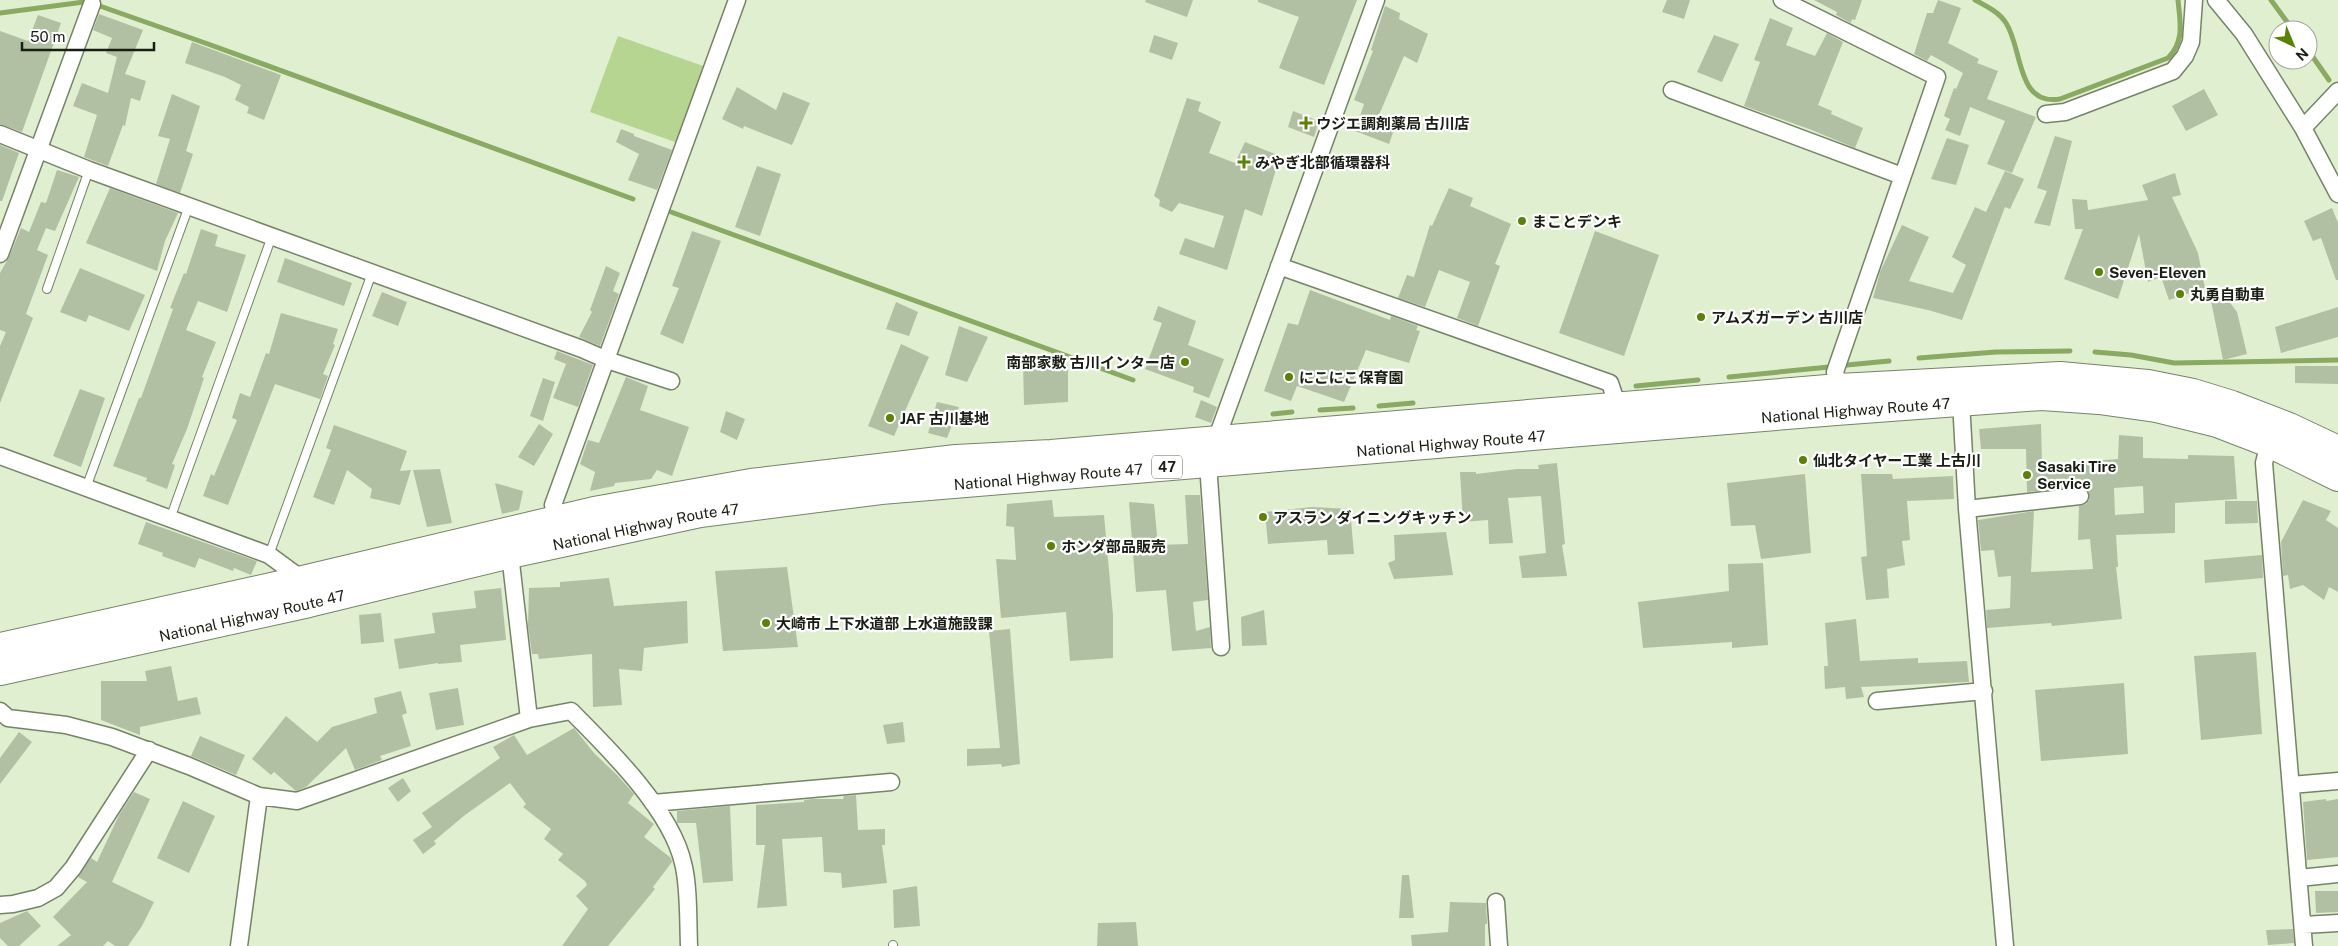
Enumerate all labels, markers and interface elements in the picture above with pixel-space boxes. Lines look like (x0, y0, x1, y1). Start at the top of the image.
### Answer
scale bar (22, 20, 155, 52)
north arrow (2268, 20, 2318, 70)
text: 50 m (30, 28, 65, 45)
text: N (2293, 45, 2312, 64)
place label: ウジエ調剤薬局 古川店 (1316, 115, 1469, 132)
marker: ウジエ調剤薬局 古川店 (1300, 117, 1312, 129)
place label: みやぎ北部循環器科 (1255, 154, 1390, 171)
marker: みやぎ北部循環器科 (1237, 155, 1251, 169)
place label: まことデンキ (1532, 213, 1622, 230)
marker: まことデンキ (1516, 215, 1528, 227)
place label: Seven-Eleven (2109, 264, 2206, 281)
marker: Seven-Eleven (2093, 266, 2105, 278)
place label: 丸勇自動車 (2190, 286, 2265, 303)
marker: 丸勇自動車 (2174, 288, 2186, 300)
place label: アムズガーデン 古川店 (1711, 309, 1863, 326)
marker: アムズガーデン 古川店 (1695, 311, 1707, 323)
place label: 南部家敷 古川インター店 (1007, 354, 1175, 371)
marker: 南部家敷 古川インター店 (1179, 356, 1191, 368)
place label: にこにこ保育園 (1299, 369, 1403, 386)
marker: にこにこ保育園 (1283, 371, 1295, 383)
street label: National Highway Route 47 (1760, 394, 1951, 426)
place label: JAF 古川基地 (900, 410, 989, 427)
marker: JAF 古川基地 (884, 412, 896, 424)
street label: National Highway Route 47 (1356, 427, 1546, 459)
place label: 仙北タイヤー工業 上古川 (1813, 452, 1981, 469)
marker: 仙北タイヤー工業 上古川 (1797, 454, 1809, 466)
road number: 47 (1152, 456, 1182, 478)
place label: Sasaki Tire Service (2037, 458, 2116, 492)
street label: National Highway Route 47 (953, 460, 1144, 492)
marker: Sasaki Tire Service (2021, 469, 2033, 481)
street label: National Highway Route 47 (551, 500, 740, 553)
place label: アスラン ダイニングキッチン (1273, 509, 1471, 526)
marker: アスラン ダイニングキッチン (1257, 511, 1269, 523)
place label: ホンダ部品販売 (1061, 538, 1166, 555)
marker: ホンダ部品販売 (1045, 540, 1057, 552)
street label: National Highway Route 47 (157, 586, 347, 644)
place label: 大崎市 上下水道部 上水道施設課 (776, 615, 993, 632)
marker: 大崎市 上下水道部 上水道施設課 (760, 617, 772, 629)

